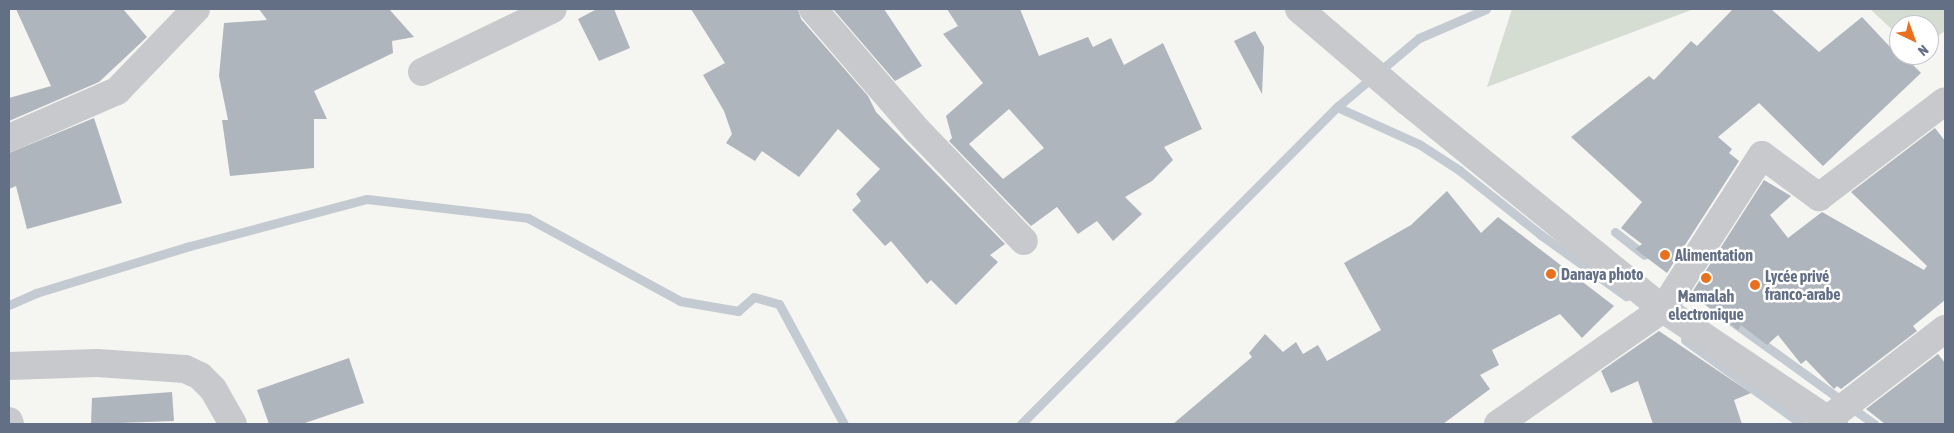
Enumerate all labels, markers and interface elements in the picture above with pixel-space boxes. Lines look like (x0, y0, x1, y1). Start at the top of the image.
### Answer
north arrow (1889, 15, 1939, 65)
text: N (1915, 42, 1932, 59)
place label: Alimentation (1675, 245, 1753, 265)
marker: Alimentation (1659, 249, 1671, 261)
place label: Danaya photo (1561, 264, 1643, 284)
place label: Lycée privé franco-arabe (1765, 266, 1841, 304)
marker: Danaya photo (1545, 268, 1557, 280)
marker: Mamalah electronique (1700, 272, 1712, 284)
marker: Lycée privé franco-arabe (1749, 279, 1761, 291)
place label: Mamalah electronique (1668, 286, 1744, 324)

